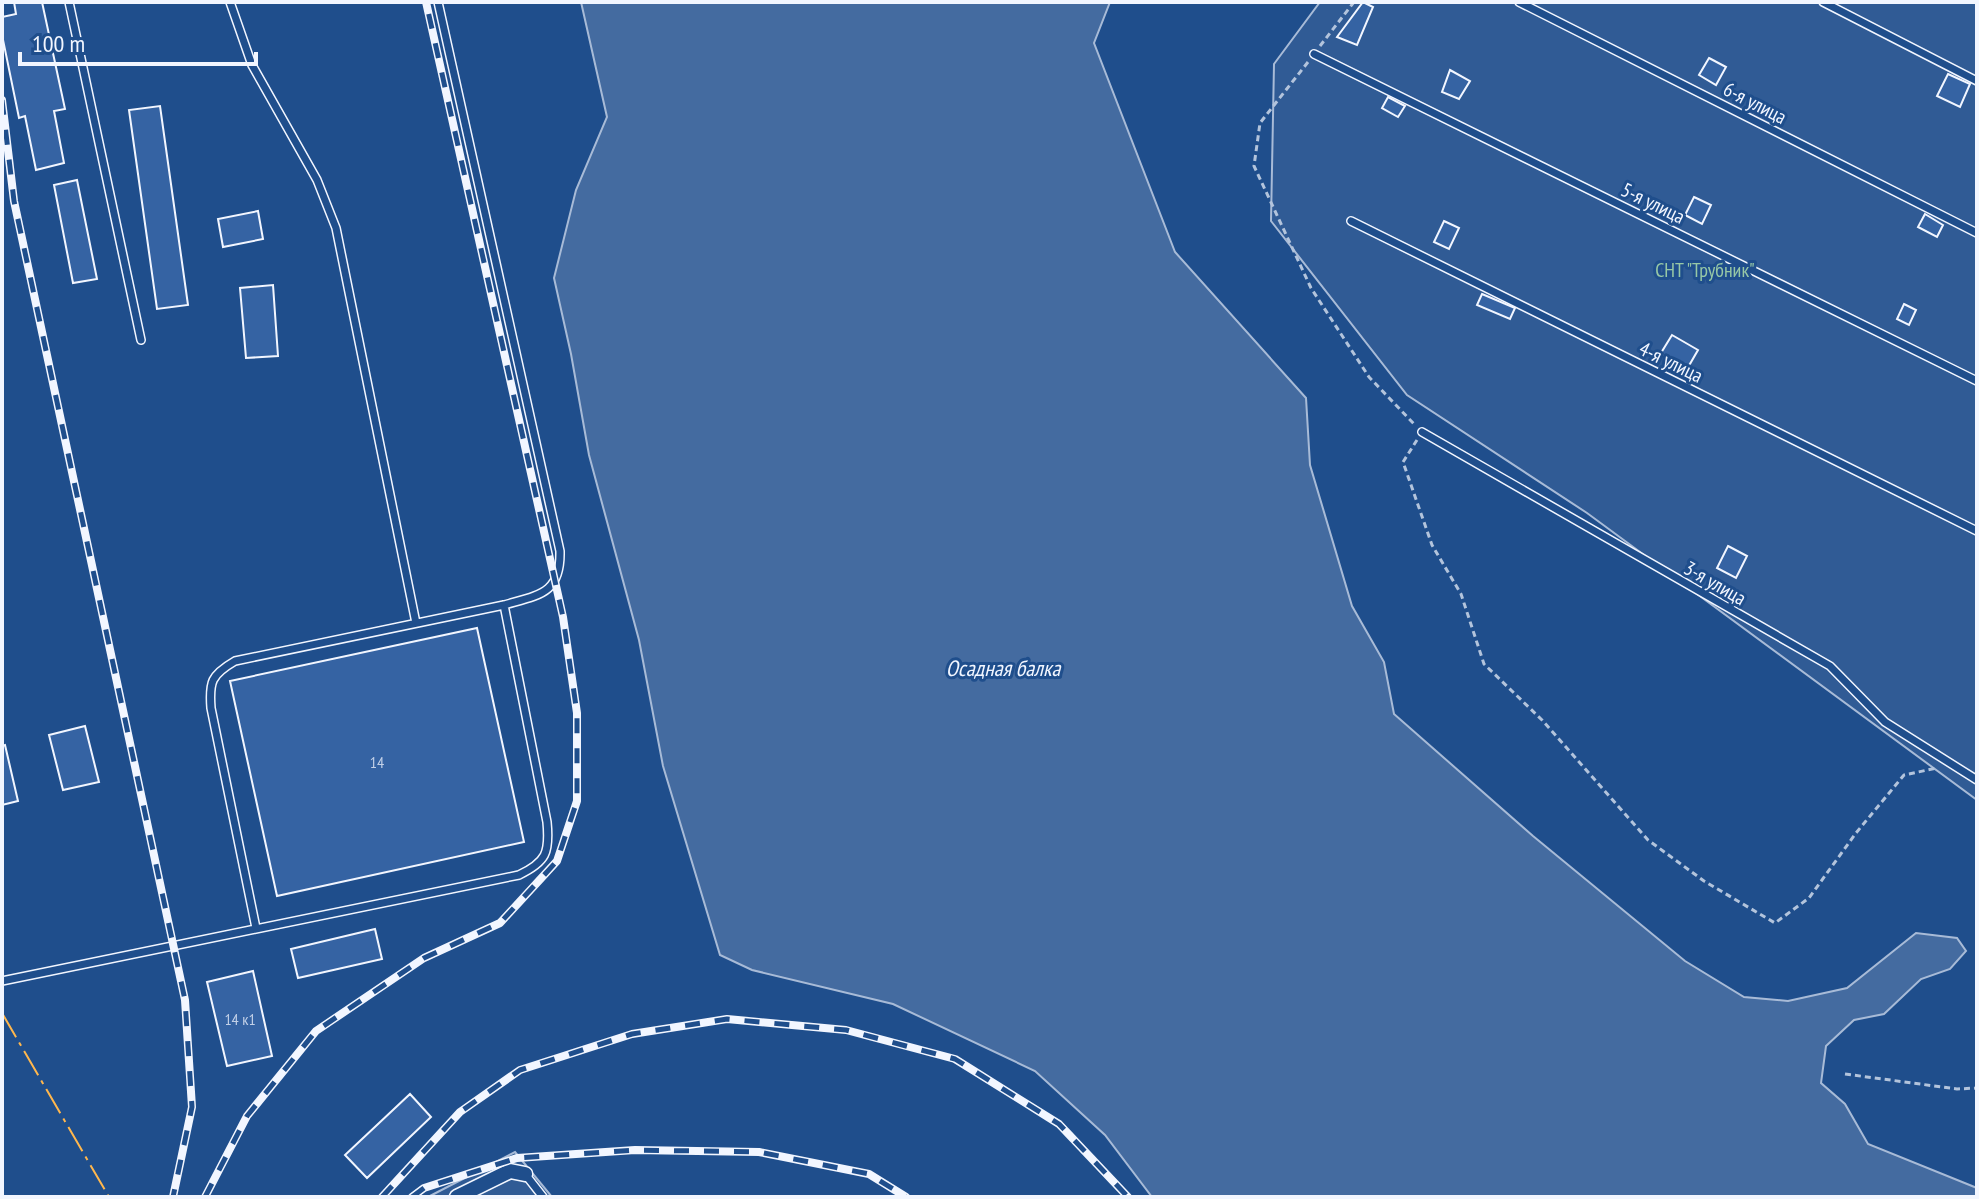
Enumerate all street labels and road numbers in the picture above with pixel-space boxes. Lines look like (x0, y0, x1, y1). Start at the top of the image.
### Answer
street label: 6-я улица (1719, 76, 1791, 130)
street label: 5-я улица (1617, 176, 1689, 230)
street label: 4-я улица (1635, 335, 1707, 389)
street label: 3-я улица (1679, 555, 1751, 611)

